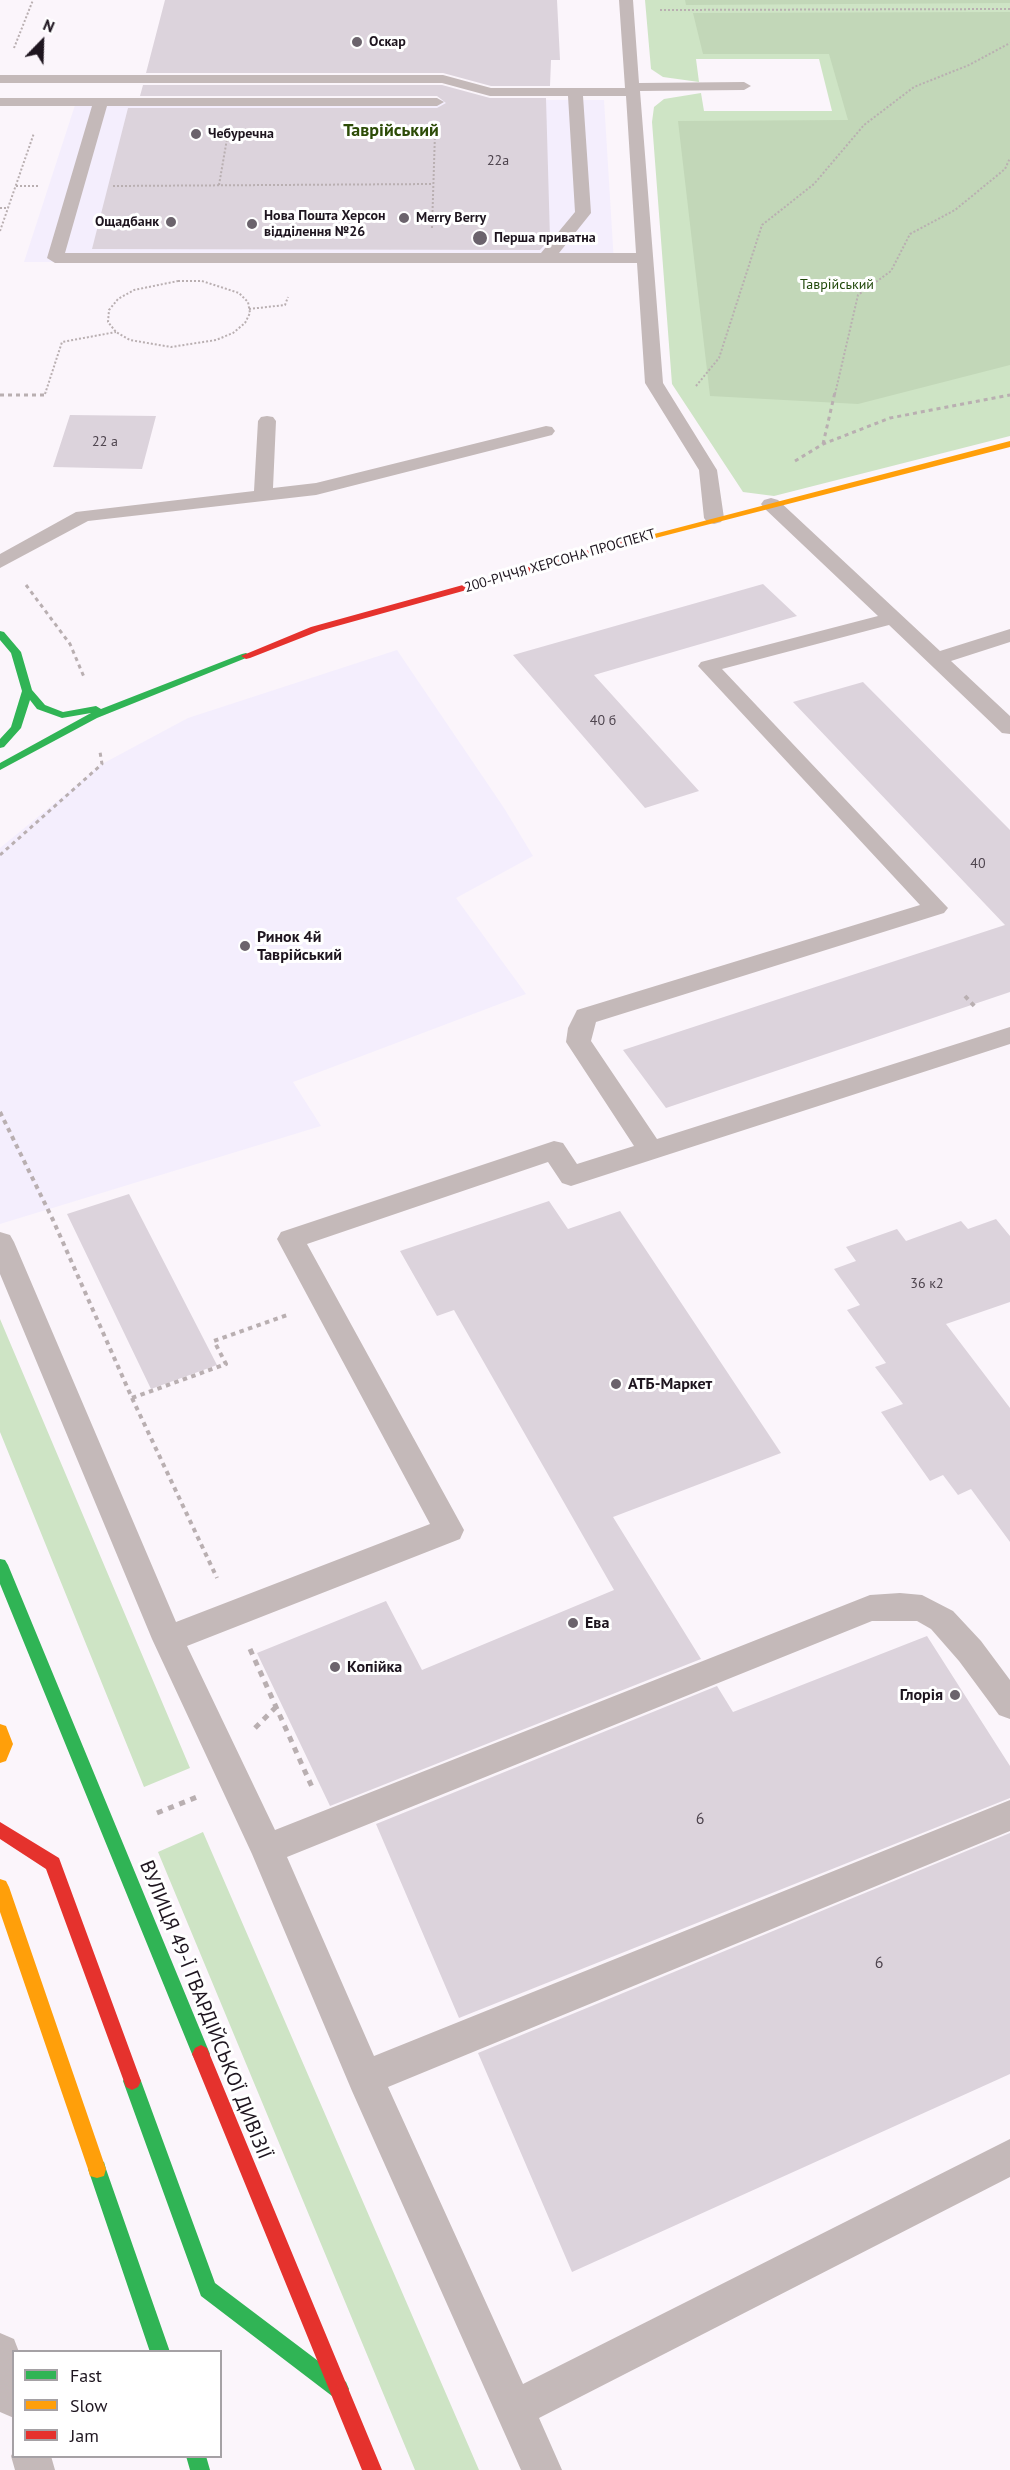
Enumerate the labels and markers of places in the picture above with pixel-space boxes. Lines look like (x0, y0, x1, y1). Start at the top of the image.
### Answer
place label: Оскар (369, 34, 406, 50)
marker: Оскар (350, 35, 364, 49)
place label: Чебуречна (208, 126, 274, 142)
marker: Чебуречна (189, 127, 203, 141)
place label: Нова Пошта Херсон відділення №26 (264, 208, 386, 240)
place label: Merry Berry (416, 210, 486, 226)
marker: Merry Berry (397, 211, 411, 225)
place label: Ощадбанк (95, 214, 159, 230)
marker: Ощадбанк (164, 215, 178, 229)
marker: Нова Пошта Херсон відділення №26 (245, 217, 259, 231)
marker: Перша приватна (471, 229, 489, 247)
place label: Перша приватна (494, 230, 596, 246)
place label: Ринок 4й Таврійський (257, 927, 342, 965)
marker: Ринок 4й Таврійський (238, 939, 252, 953)
place label: АТБ-Маркет (628, 1374, 712, 1394)
marker: АТБ-Маркет (609, 1377, 623, 1391)
place label: Ева (585, 1613, 609, 1633)
marker: Ева (566, 1616, 580, 1630)
place label: Копійка (347, 1657, 402, 1677)
marker: Копійка (328, 1660, 342, 1674)
place label: Глорія (900, 1685, 943, 1705)
marker: Глорія (948, 1688, 962, 1702)

